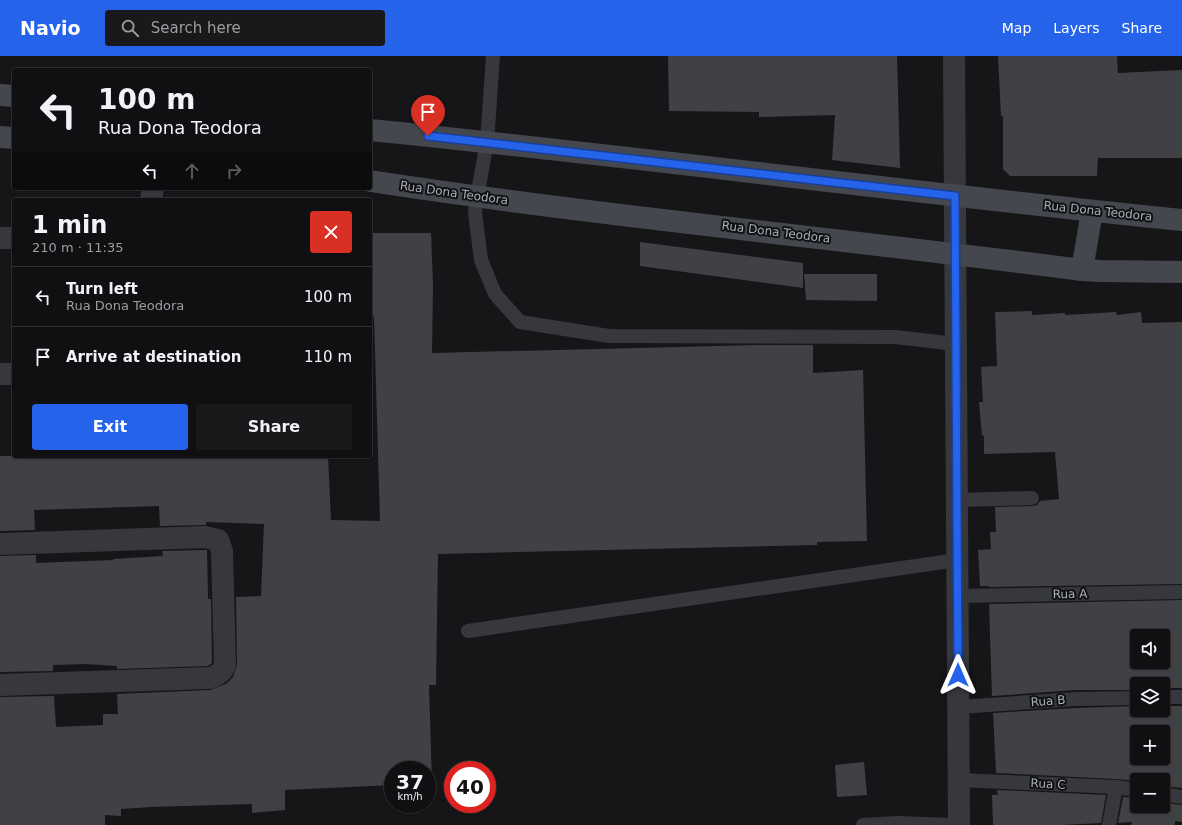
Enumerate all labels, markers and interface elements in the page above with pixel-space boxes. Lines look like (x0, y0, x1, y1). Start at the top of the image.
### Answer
search box (105, 10, 385, 46)
text: Navio (20, 17, 81, 39)
icon: search (119, 17, 141, 39)
text: Search here (151, 19, 241, 37)
text: Map (1002, 20, 1031, 36)
text: Layers (1053, 20, 1100, 36)
text: Share (1122, 20, 1162, 36)
text: 100 m (98, 83, 195, 116)
icon: left (32, 84, 84, 136)
pin (411, 95, 445, 136)
icon: arrive (417, 101, 439, 123)
text: Rua Dona Teodora (98, 117, 262, 138)
icon: left (139, 160, 161, 182)
icon: ahead (181, 160, 203, 182)
icon: right (223, 160, 245, 182)
street label: Rua Dona Teodora (399, 178, 509, 208)
street label: Rua Dona Teodora (1043, 198, 1153, 224)
text: 1 min (32, 211, 107, 239)
button: close (310, 211, 352, 253)
street label: Rua Dona Teodora (721, 218, 831, 246)
text: 210 m · 11:35 (32, 240, 123, 255)
text: Turn left (66, 280, 138, 298)
icon: left (32, 286, 54, 308)
text: 100 m (304, 288, 352, 306)
text: Rua Dona Teodora (66, 298, 184, 313)
icon: arrive (32, 346, 54, 368)
text: Arrive at destination (66, 348, 241, 366)
text: 110 m (304, 348, 352, 366)
button: Exit (32, 404, 188, 450)
button: Share (196, 404, 352, 450)
street label: Rua A (1052, 587, 1088, 601)
map controls (1130, 629, 1170, 813)
button: sound (1130, 629, 1170, 669)
position arrow (937, 654, 979, 696)
button: layers (1130, 677, 1170, 717)
street label: Rua B (1030, 693, 1066, 709)
button: + (1130, 725, 1170, 765)
speed limit sign: 40 (444, 761, 496, 813)
text: 37 (396, 770, 424, 794)
button: − (1130, 773, 1170, 813)
street label: Rua C (1030, 776, 1066, 792)
text: km/h (397, 791, 423, 802)

